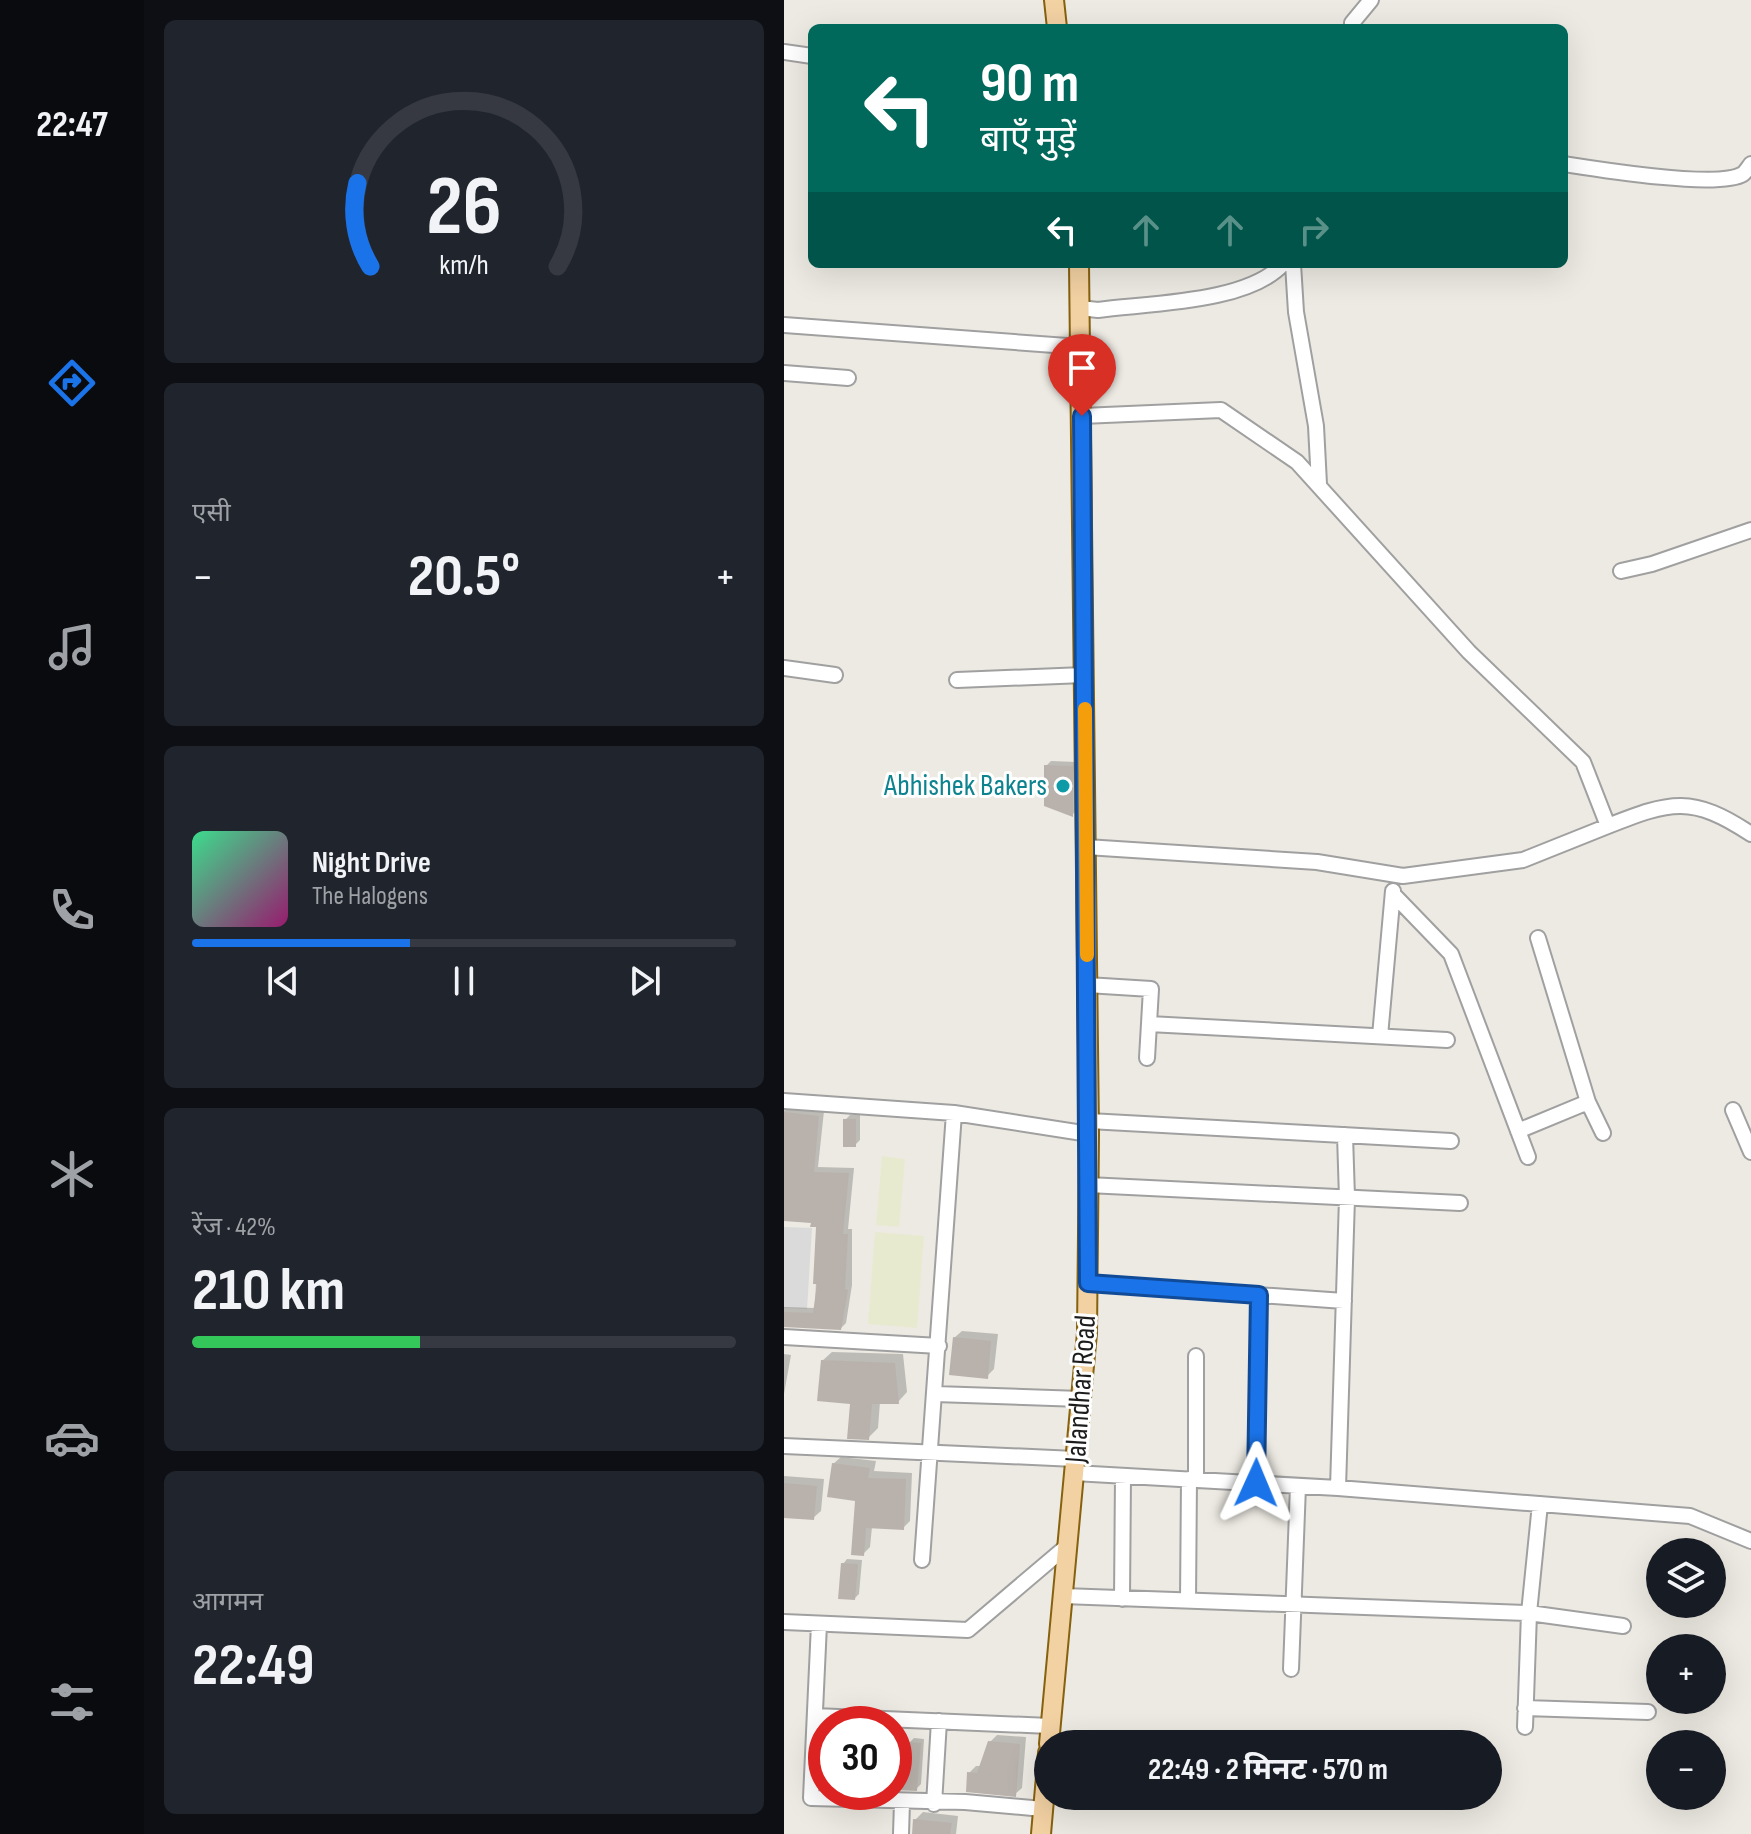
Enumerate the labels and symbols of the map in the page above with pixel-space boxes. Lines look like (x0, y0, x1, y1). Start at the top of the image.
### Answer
pin (1048, 334, 1116, 416)
place label: Abhishek Bakers (883, 768, 1047, 804)
marker: Abhishek Bakers (1054, 777, 1072, 795)
street label: Jalandhar Road (1058, 1314, 1104, 1465)
position arrow (1214, 1441, 1298, 1525)
speed limit sign: 30 (808, 1706, 912, 1810)

